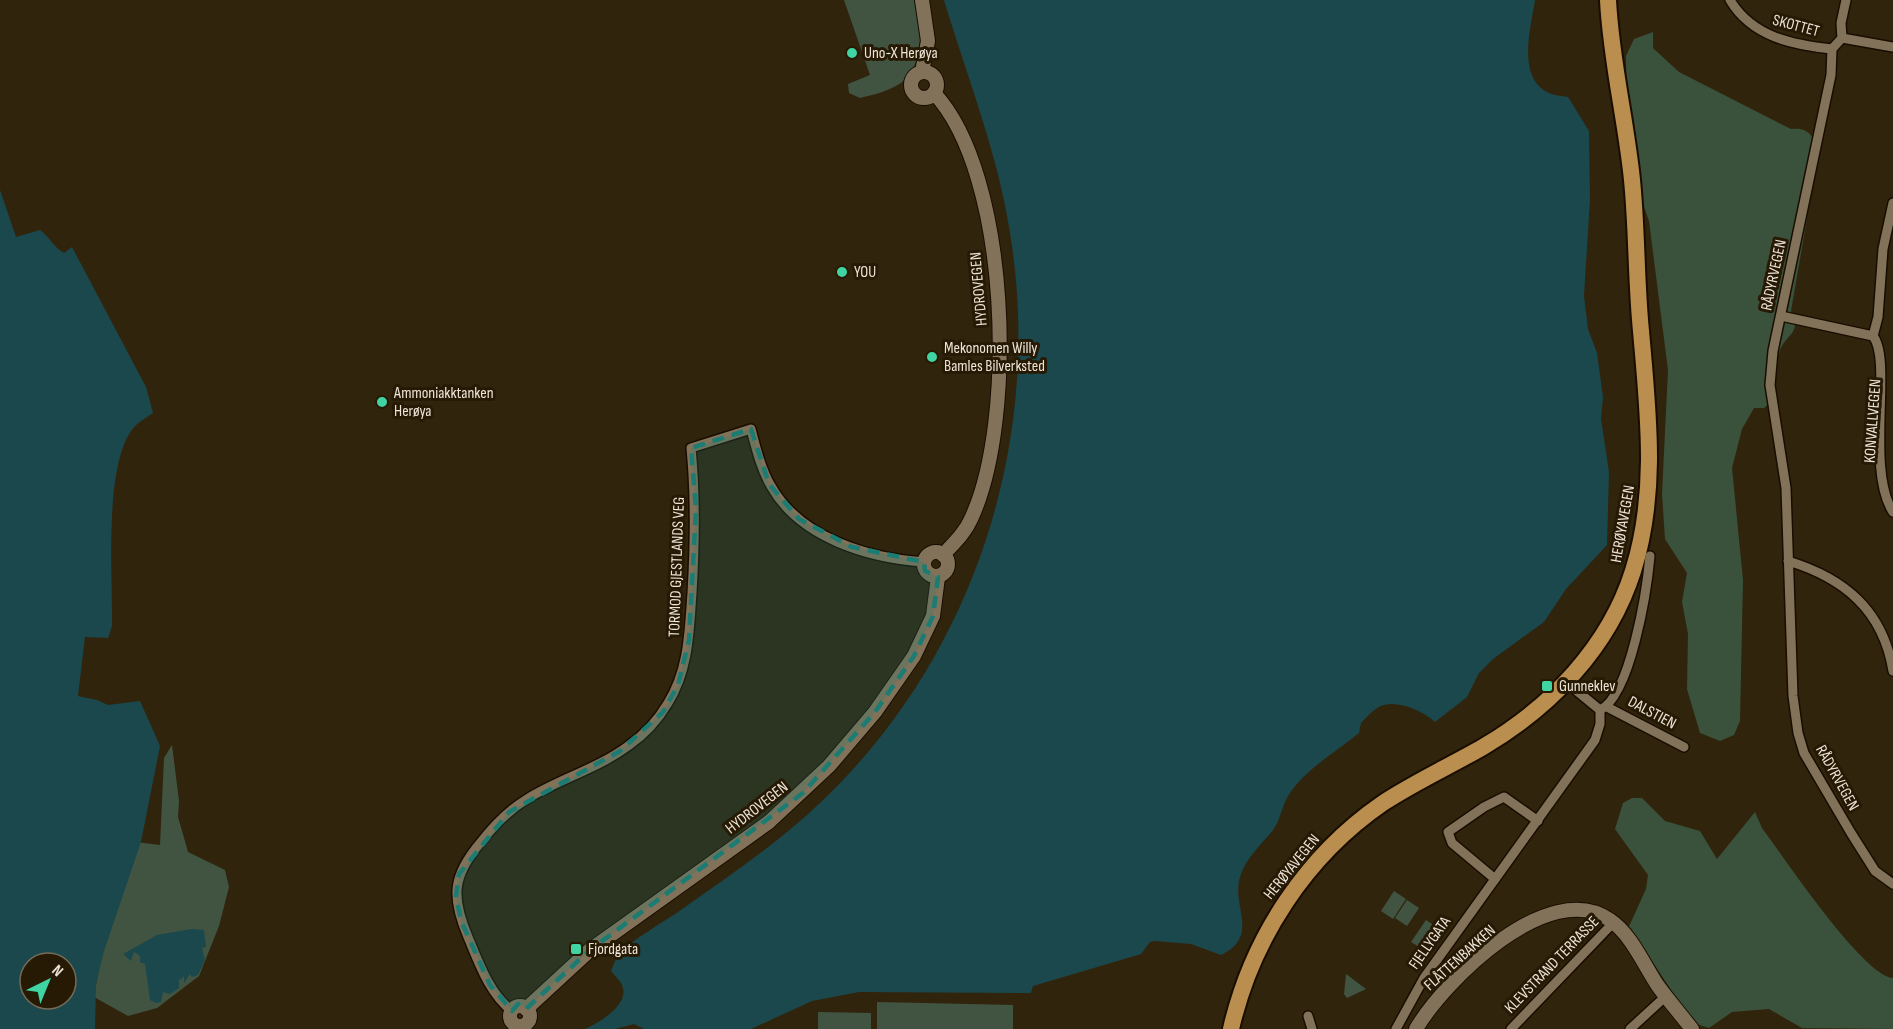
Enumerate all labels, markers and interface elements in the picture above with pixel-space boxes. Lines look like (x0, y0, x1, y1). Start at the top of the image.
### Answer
street label: SKOTTET (1771, 11, 1822, 41)
place label: Uno-X Herøya (864, 44, 938, 63)
marker: Uno-X Herøya (845, 46, 859, 60)
street label: RÅDYRVEGEN (1757, 238, 1791, 312)
street label: HYDROVEGEN (966, 251, 992, 327)
place label: YOU (854, 263, 876, 282)
marker: YOU (835, 265, 849, 279)
place label: Mekonomen Willy Bamles Bilverksted (944, 339, 1045, 376)
marker: Mekonomen Willy Bamles Bilverksted (925, 350, 939, 364)
street label: KONVALLVEGEN (1861, 378, 1885, 464)
place label: Ammoniakktanken Herøya (393, 384, 494, 421)
marker: Ammoniakktanken Herøya (375, 395, 389, 409)
street label: HERØYAVEGEN (1607, 484, 1639, 564)
street label: TORMOD GJESTLANDS VEG (665, 497, 689, 637)
place label: Gunneklev (1559, 677, 1615, 696)
marker: Gunneklev (1540, 679, 1554, 693)
street label: DALSTIEN (1625, 692, 1679, 734)
street label: RÅDYRVEGEN (1811, 742, 1863, 814)
street label: HYDROVEGEN (722, 778, 792, 838)
street label: HERØYAVEGEN (1260, 831, 1324, 903)
street label: FJELLYGATA (1405, 913, 1455, 973)
street label: KLEVSTRAND TERRASSE (1501, 913, 1603, 1017)
street label: FLÅTTENBAKKEN (1420, 921, 1500, 995)
place label: Fjordgata (588, 940, 638, 959)
marker: Fjordgata (569, 942, 583, 956)
north arrow (18, 951, 78, 1011)
text: N (48, 961, 67, 981)

